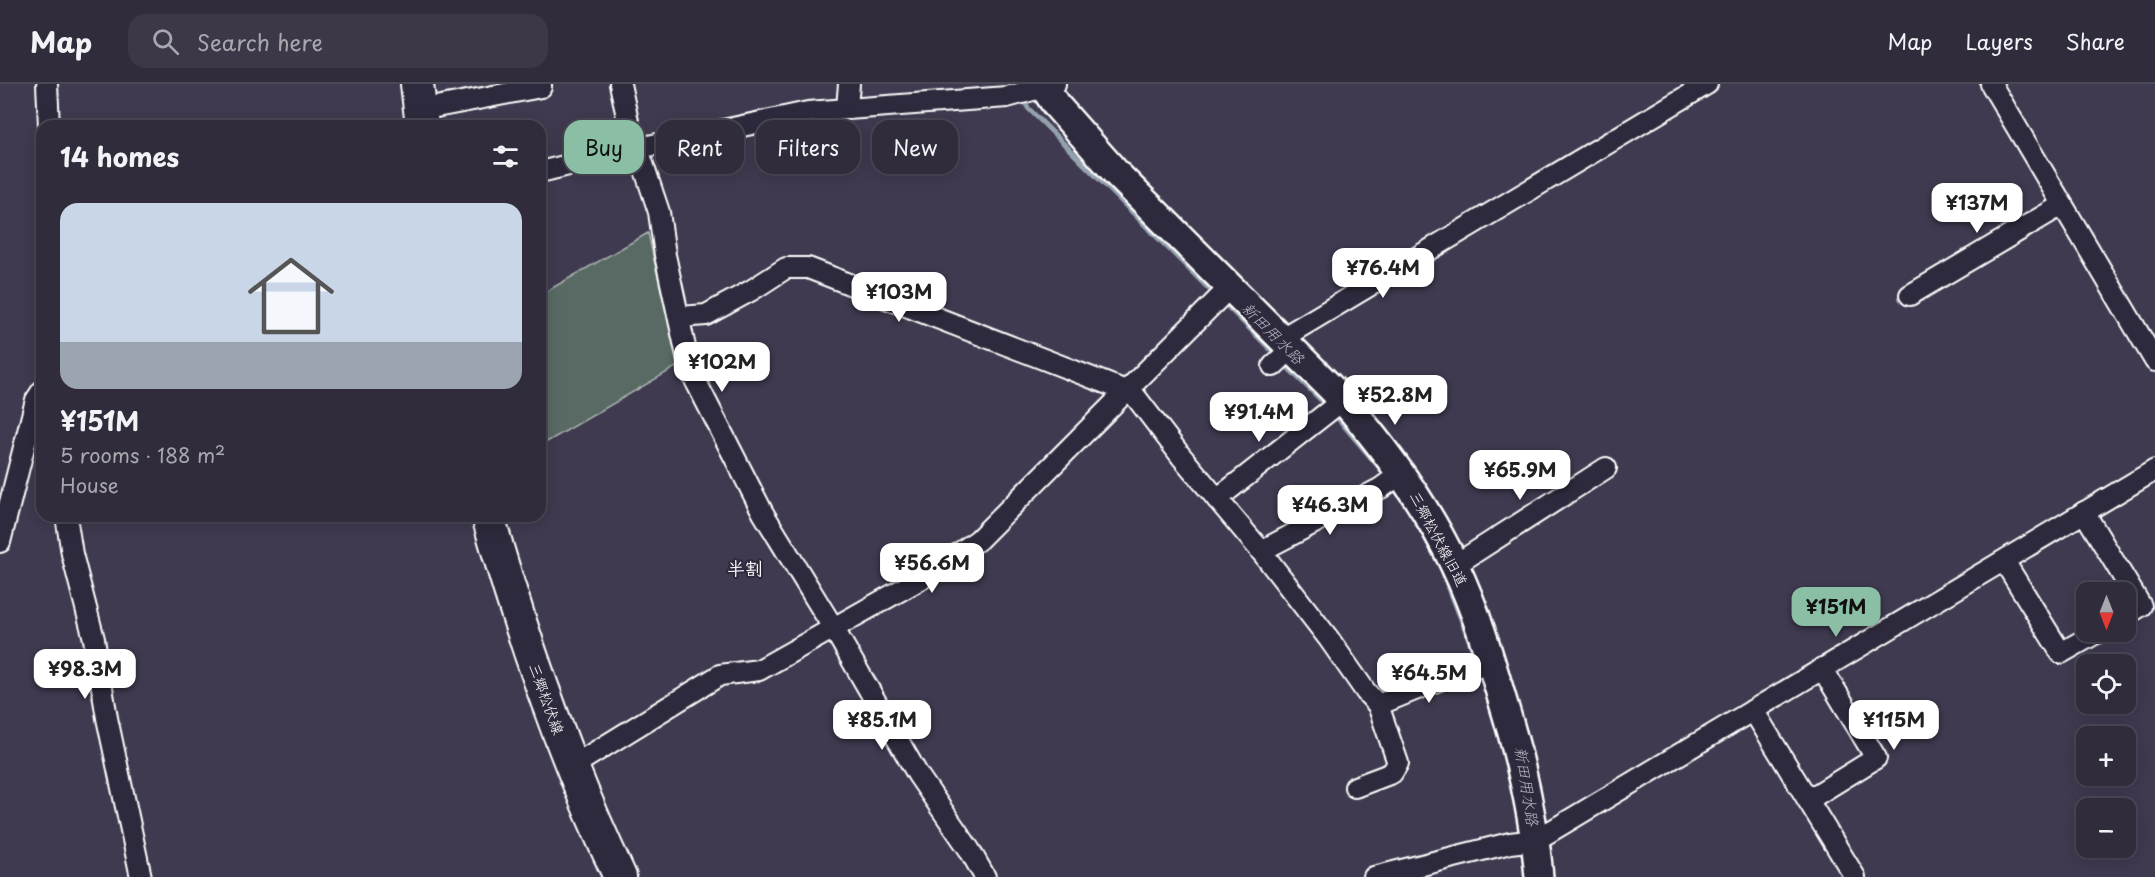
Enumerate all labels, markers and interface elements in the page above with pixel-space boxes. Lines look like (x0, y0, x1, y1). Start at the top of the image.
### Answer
search box (128, 14, 548, 68)
text: Map (30, 20, 92, 63)
icon: search (149, 25, 182, 58)
text: Search here (197, 25, 323, 58)
text: Map (1888, 25, 1932, 57)
text: Layers (1965, 25, 2033, 57)
text: Share (2066, 25, 2125, 57)
chip: Buy (564, 120, 644, 174)
chip: Rent (656, 120, 744, 174)
chip: Filters (756, 120, 860, 174)
chip: New (872, 120, 958, 174)
text: 14 homes (60, 137, 179, 176)
icon: filters (489, 140, 522, 173)
pin: ¥137M (1935, 183, 2019, 234)
text: ¥137M (1946, 187, 2008, 217)
icon: home (237, 242, 345, 350)
pin: ¥76.4M (1334, 248, 1432, 299)
text: ¥76.4M (1346, 252, 1420, 282)
pin: ¥103M (857, 272, 941, 323)
text: ¥103M (866, 276, 932, 306)
water label: 新田用水路 (1237, 296, 1311, 370)
pin: ¥102M (680, 342, 764, 393)
text: ¥102M (688, 346, 756, 376)
pin: ¥52.8M (1346, 375, 1444, 426)
text: ¥52.8M (1357, 379, 1433, 409)
pin: ¥91.4M (1210, 392, 1308, 443)
text: ¥91.4M (1224, 396, 1294, 426)
text: ¥151M (60, 401, 139, 440)
text: 5 rooms · 188 m² (60, 440, 225, 470)
pin: ¥65.9M (1471, 450, 1569, 501)
text: ¥65.9M (1483, 454, 1557, 484)
text: House (60, 470, 119, 500)
pin: ¥46.3M (1281, 485, 1379, 536)
street label: 三郷松伏線旧道 (1405, 487, 1474, 590)
text: ¥46.3M (1292, 489, 1368, 519)
pin: ¥56.6M (883, 543, 981, 594)
text: ¥56.6M (894, 547, 970, 577)
district label: 半割 (727, 554, 763, 581)
north arrow (2076, 582, 2136, 642)
map controls (2076, 582, 2136, 858)
pin: ¥151M (1794, 587, 1878, 638)
text: ¥151M (1806, 591, 1866, 621)
pin: ¥98.3M (36, 649, 134, 700)
text: ¥98.3M (48, 653, 122, 683)
pin: ¥64.5M (1380, 653, 1478, 704)
button: locate (2076, 654, 2136, 714)
text: ¥64.5M (1391, 657, 1467, 687)
street label: 三郷松伏線 (524, 659, 571, 738)
pin: ¥85.1M (833, 700, 931, 751)
pin: ¥115M (1852, 700, 1936, 751)
text: ¥85.1M (847, 704, 917, 734)
text: ¥115M (1863, 704, 1925, 734)
button: + (2076, 726, 2136, 786)
water label: 新田用水路 (1510, 744, 1546, 828)
button: − (2076, 798, 2136, 858)

